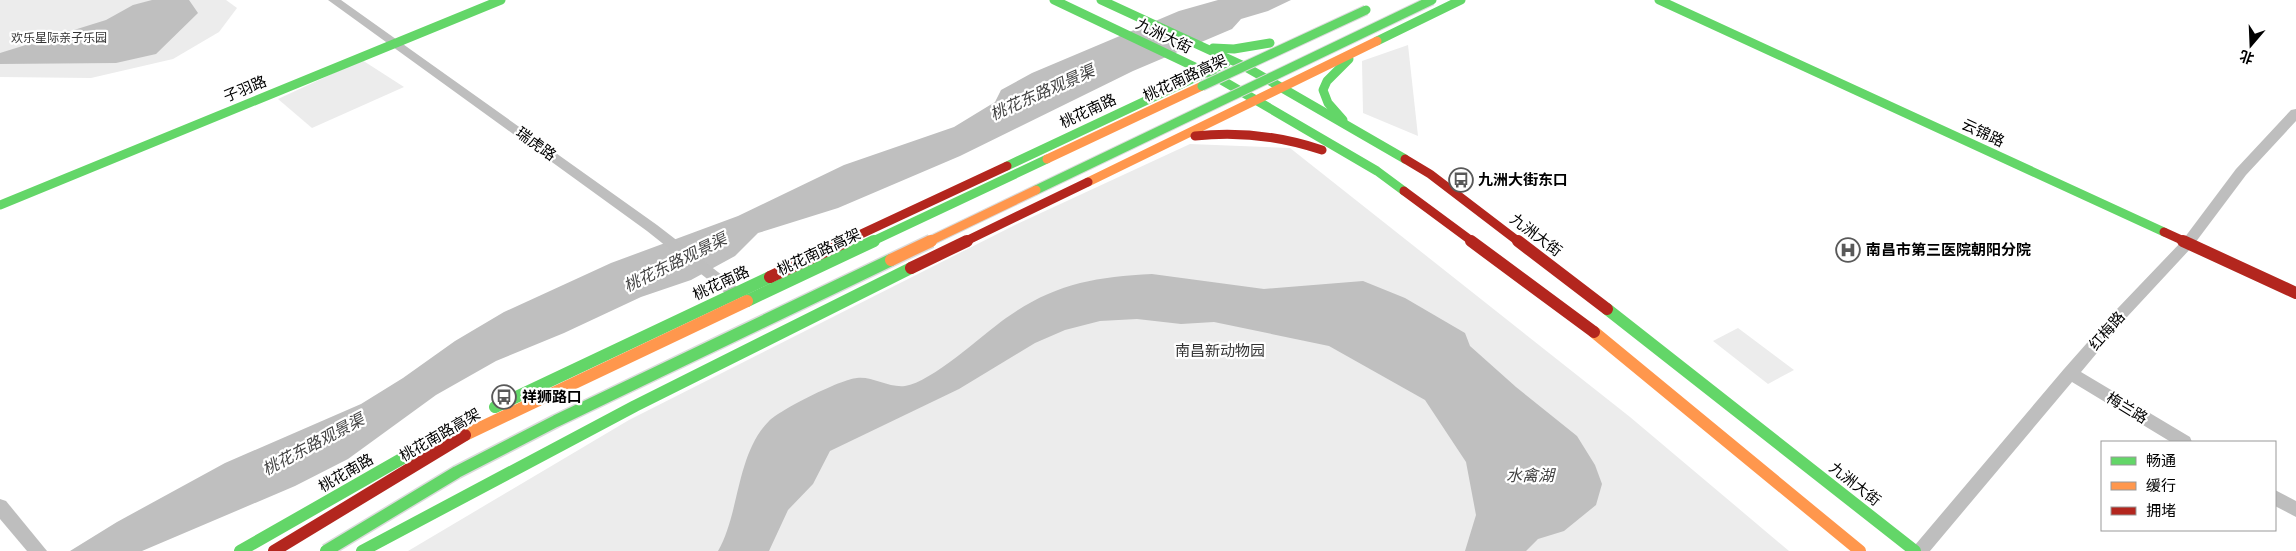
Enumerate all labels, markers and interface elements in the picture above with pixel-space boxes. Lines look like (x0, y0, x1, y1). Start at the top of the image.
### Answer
street label: 九洲大街 (1133, 14, 1195, 57)
north arrow (2226, 20, 2276, 70)
park label: 欢乐星际亲子乐园 (11, 30, 107, 45)
text: 北 (2237, 47, 2256, 68)
street label: 桃花南路高架 (1140, 50, 1230, 105)
water label: 桃花东路观景渠 (987, 60, 1099, 124)
street label: 子羽路 (220, 71, 269, 106)
street label: 桃花南路 (1057, 89, 1119, 132)
street label: 云锦路 (1959, 114, 2008, 151)
street label: 瑞虎路 (513, 123, 560, 165)
bus stop icon: 九洲大街东口 (1448, 167, 1474, 193)
place label: 九洲大街东口 (1478, 170, 1568, 189)
street label: 九洲大街 (1507, 209, 1566, 260)
street label: 桃花南路高架 (774, 224, 864, 279)
water label: 桃花东路观景渠 (621, 228, 732, 296)
hospital icon: 南昌市第三医院朝阳分院 (1835, 237, 1861, 263)
place label: 南昌市第三医院朝阳分院 (1866, 240, 2031, 259)
street label: 桃花南路 (690, 261, 752, 304)
street label: 红梅路 (2085, 307, 2129, 354)
park label: 南昌新动物园 (1175, 341, 1265, 360)
bus stop icon: 祥狮路口 (491, 384, 517, 410)
place label: 祥狮路口 (522, 387, 582, 406)
street label: 梅兰路 (2103, 388, 2151, 427)
street label: 桃花南路高架 (396, 404, 483, 465)
water label: 桃花东路观景渠 (259, 409, 369, 479)
legend (2101, 441, 2276, 531)
street label: 桃花南路 (315, 449, 376, 496)
text: 畅通 (2146, 451, 2176, 470)
street label: 九洲大街 (1826, 458, 1885, 510)
water label: 水禽湖 (1506, 466, 1557, 485)
text: 缓行 (2146, 476, 2176, 495)
text: 拥堵 (2146, 501, 2176, 520)

